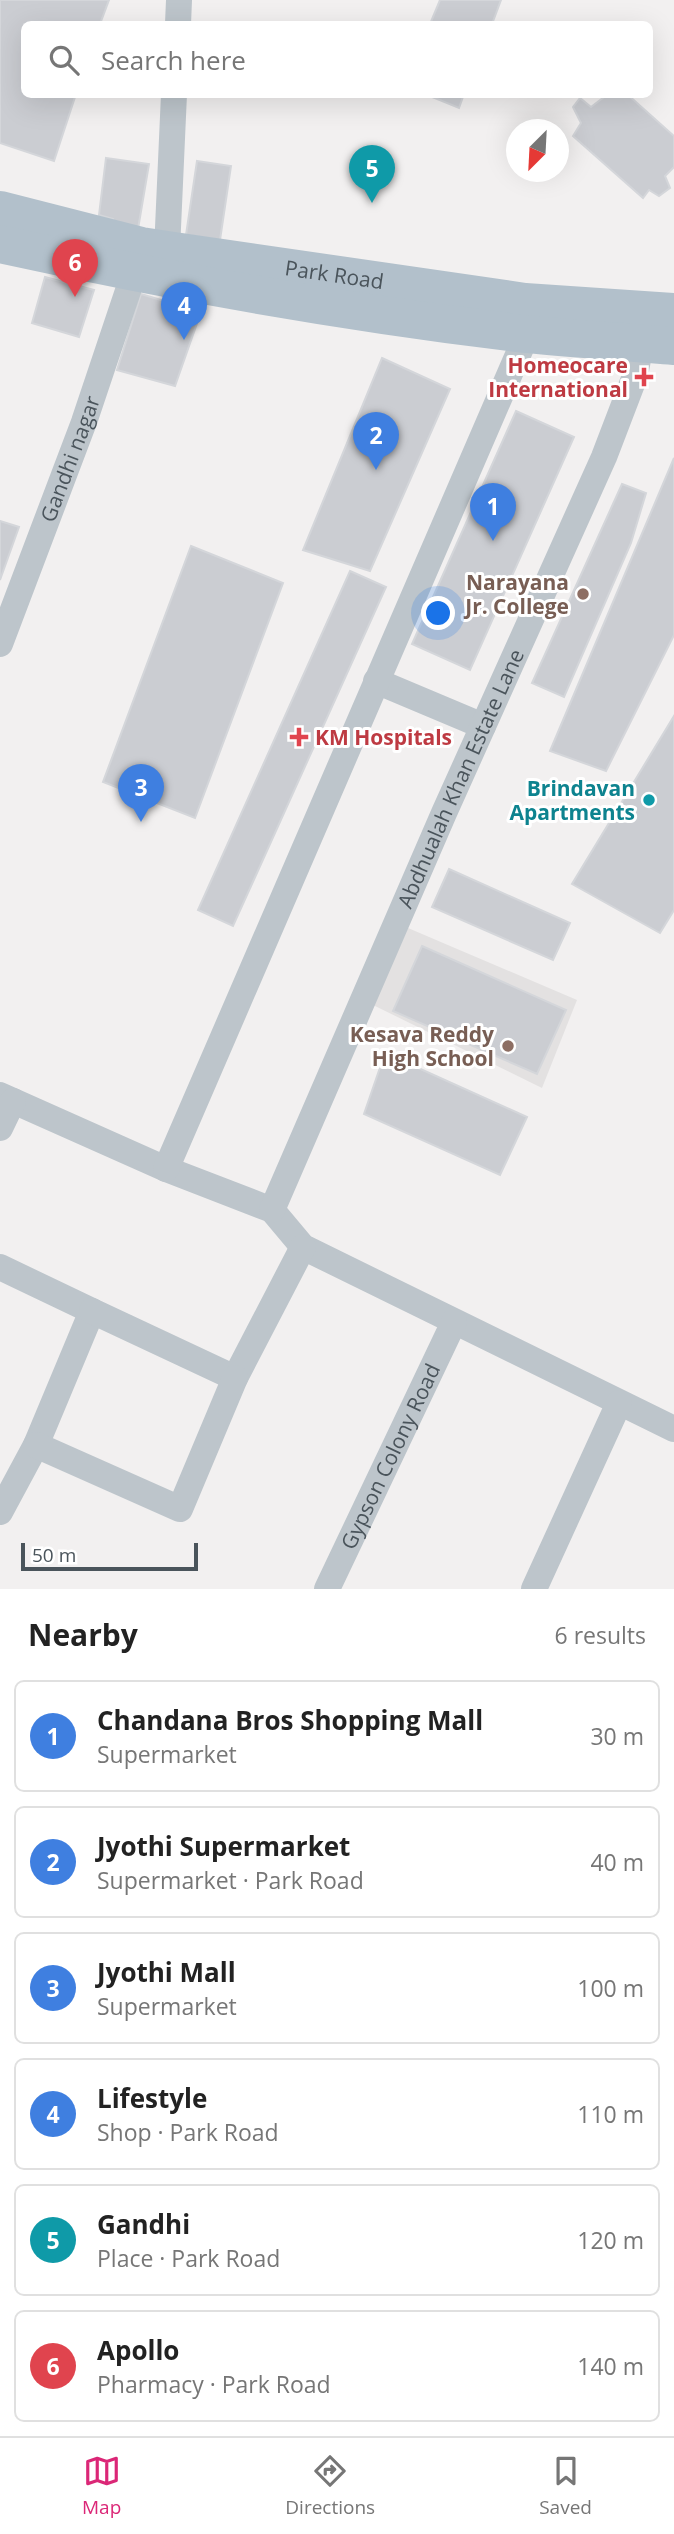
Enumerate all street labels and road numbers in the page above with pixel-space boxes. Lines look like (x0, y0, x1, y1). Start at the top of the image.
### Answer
street label: Park Road (283, 253, 386, 295)
street label: Gandhi nagar (34, 392, 106, 526)
street label: Abdhualah Khan Estate Lane (391, 644, 530, 912)
street label: Gypson Colony Road (334, 1359, 446, 1554)

